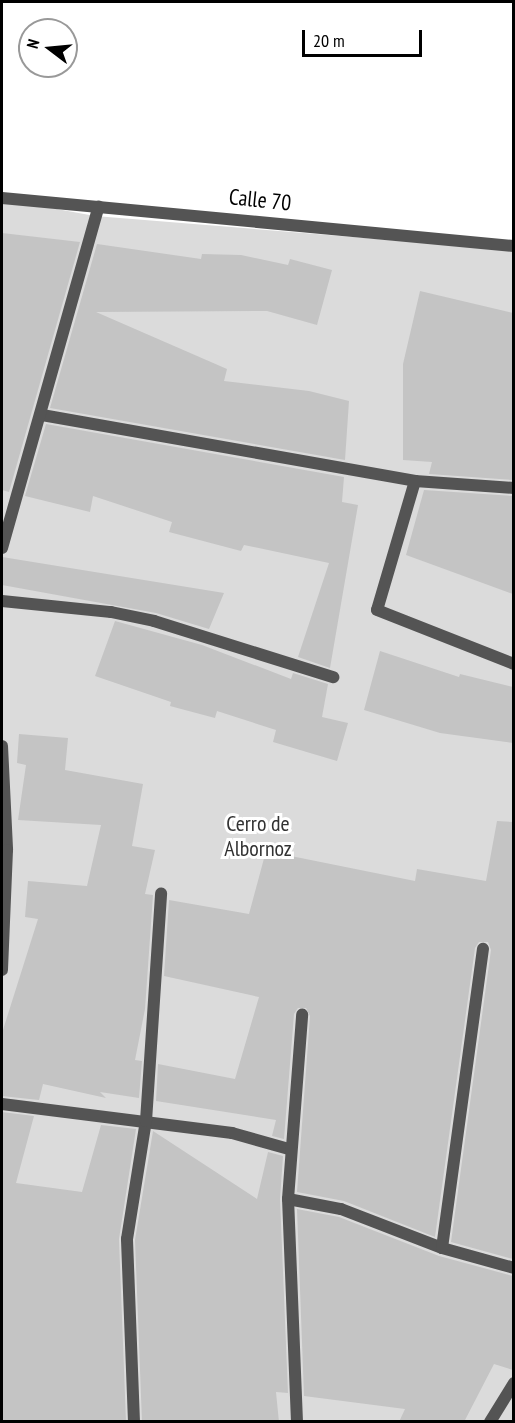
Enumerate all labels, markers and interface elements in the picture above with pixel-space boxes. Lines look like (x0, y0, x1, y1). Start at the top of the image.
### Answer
north arrow (18, 18, 78, 78)
scale bar (305, 18, 425, 56)
text: 20 m (313, 29, 345, 52)
text: N (22, 37, 43, 51)
street label: Calle 70 (228, 184, 292, 216)
park label: Cerro de Albornoz (224, 810, 292, 861)

